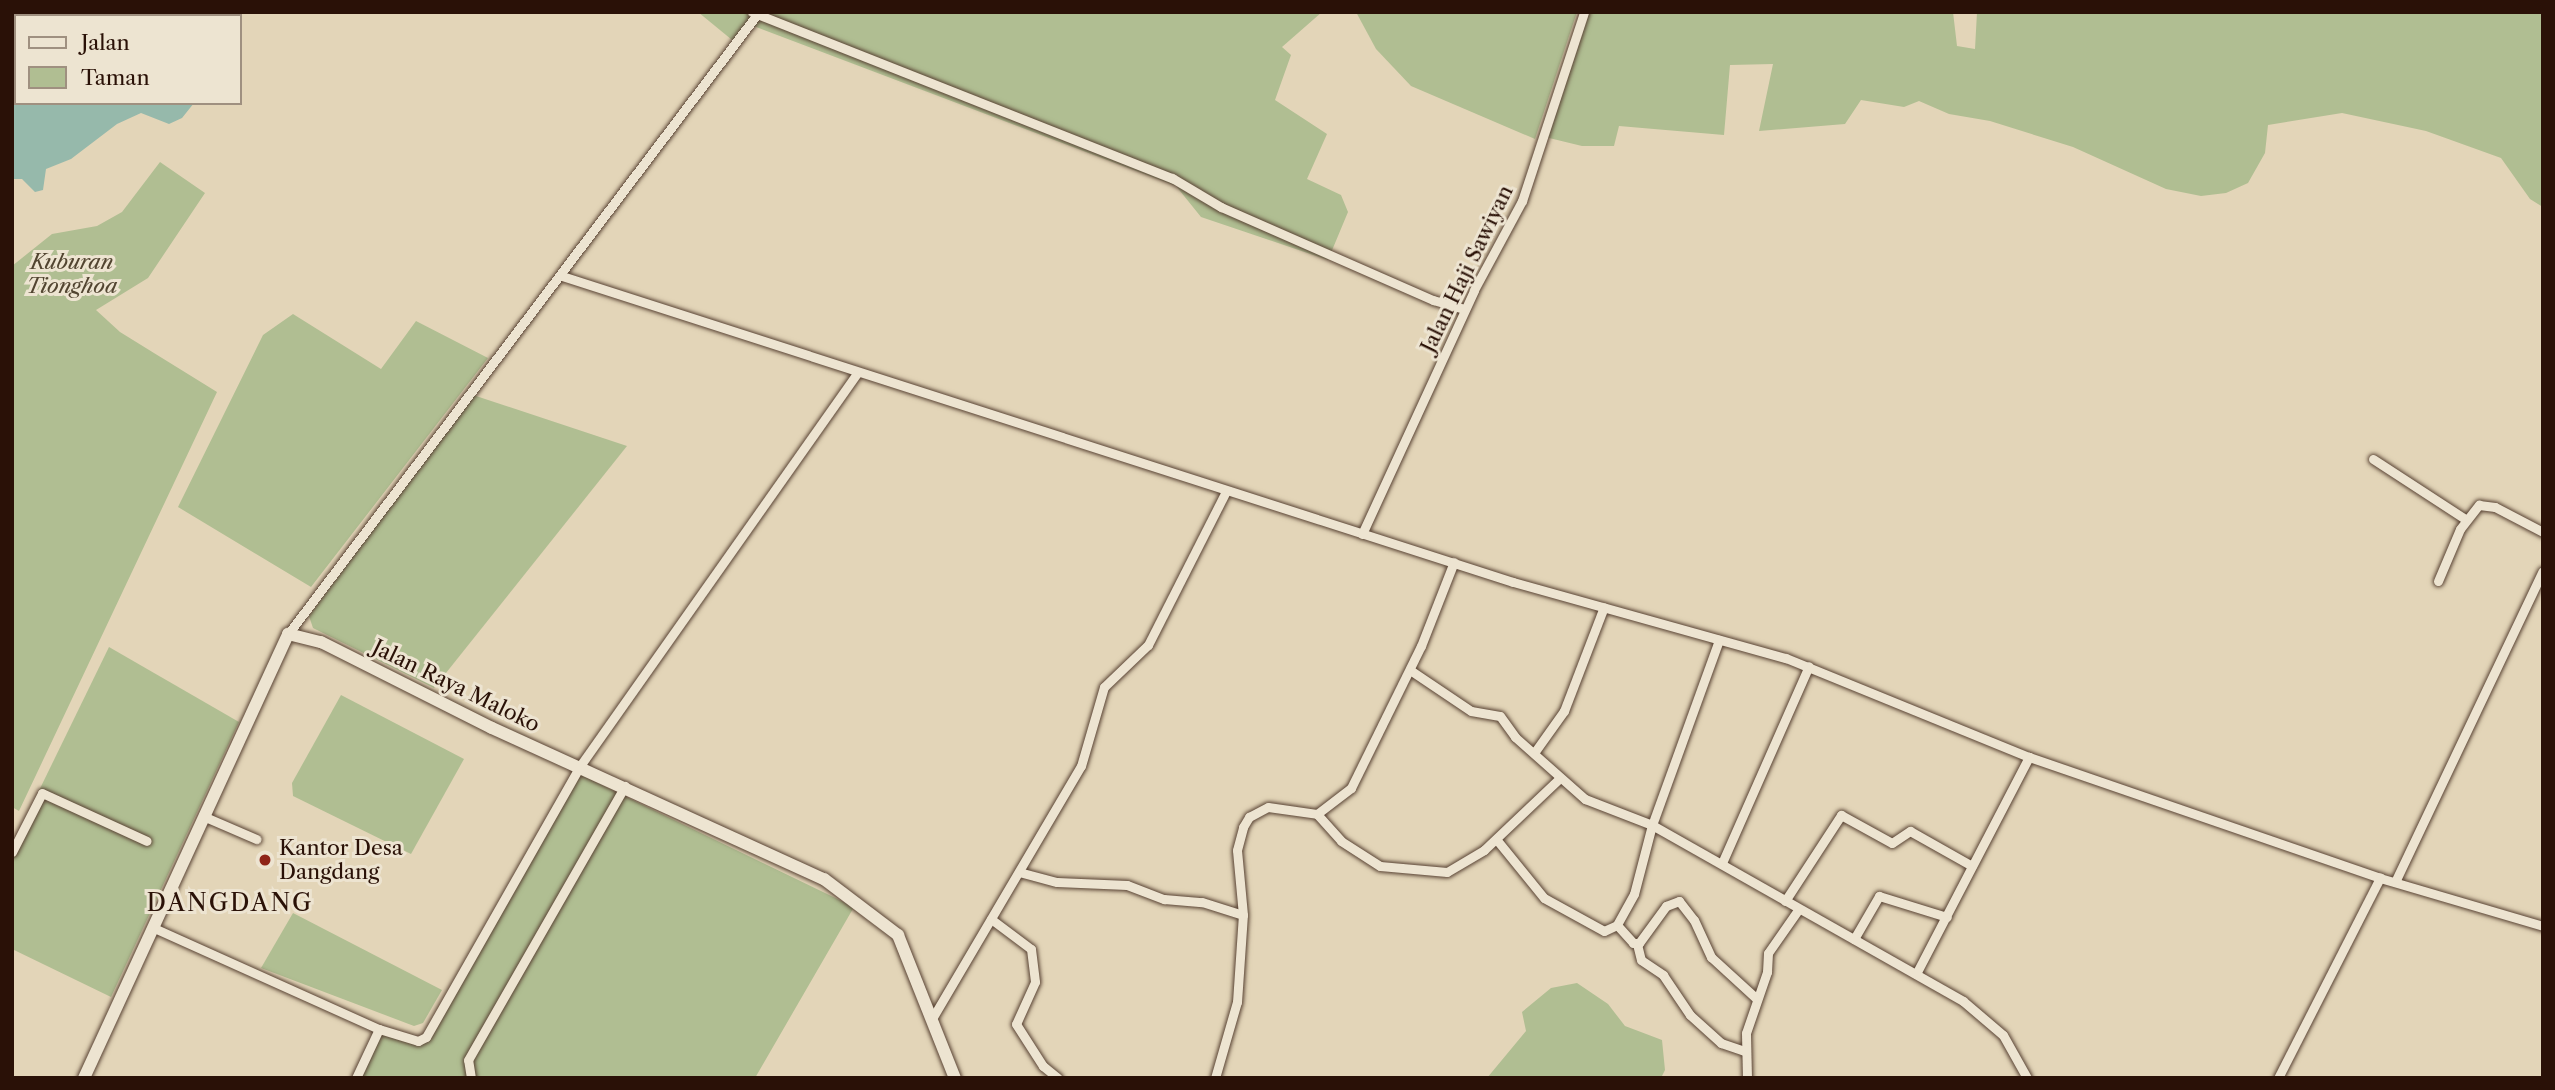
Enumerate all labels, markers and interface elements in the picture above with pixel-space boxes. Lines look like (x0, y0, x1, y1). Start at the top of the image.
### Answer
legend (14, 14, 242, 105)
text: Jalan (81, 30, 130, 55)
text: Taman (81, 65, 150, 90)
street label: Jalan Haji Sawiyan (1416, 181, 1518, 357)
park label: Kuburan Tionghoa (26, 249, 118, 299)
street label: Jalan Raya Maloko (368, 634, 544, 738)
place label: Kantor Desa Dangdang (279, 835, 403, 885)
marker: Kantor Desa Dangdang (257, 852, 273, 868)
district label: DANGDANG (148, 889, 312, 917)

